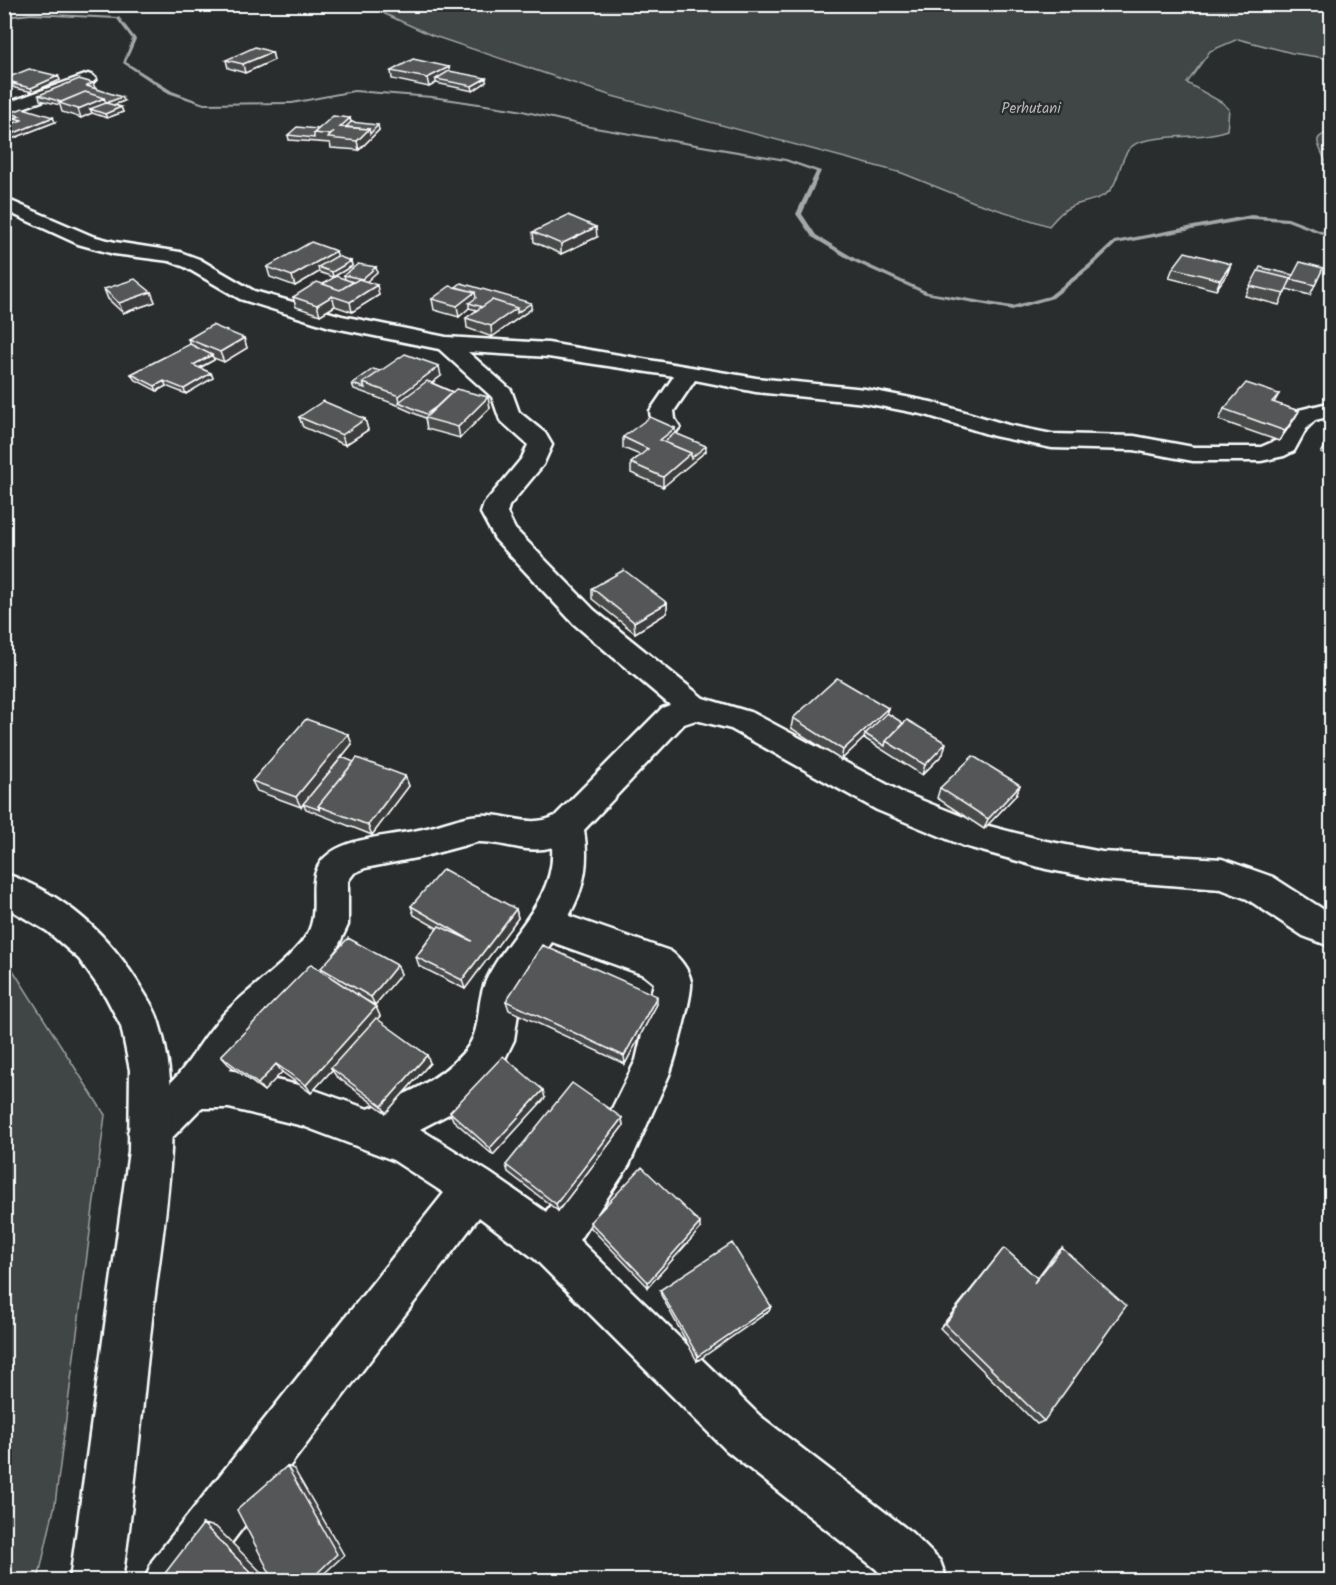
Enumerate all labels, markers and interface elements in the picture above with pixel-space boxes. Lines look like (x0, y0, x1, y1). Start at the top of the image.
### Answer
park label: Perhutani (1001, 97, 1062, 121)

